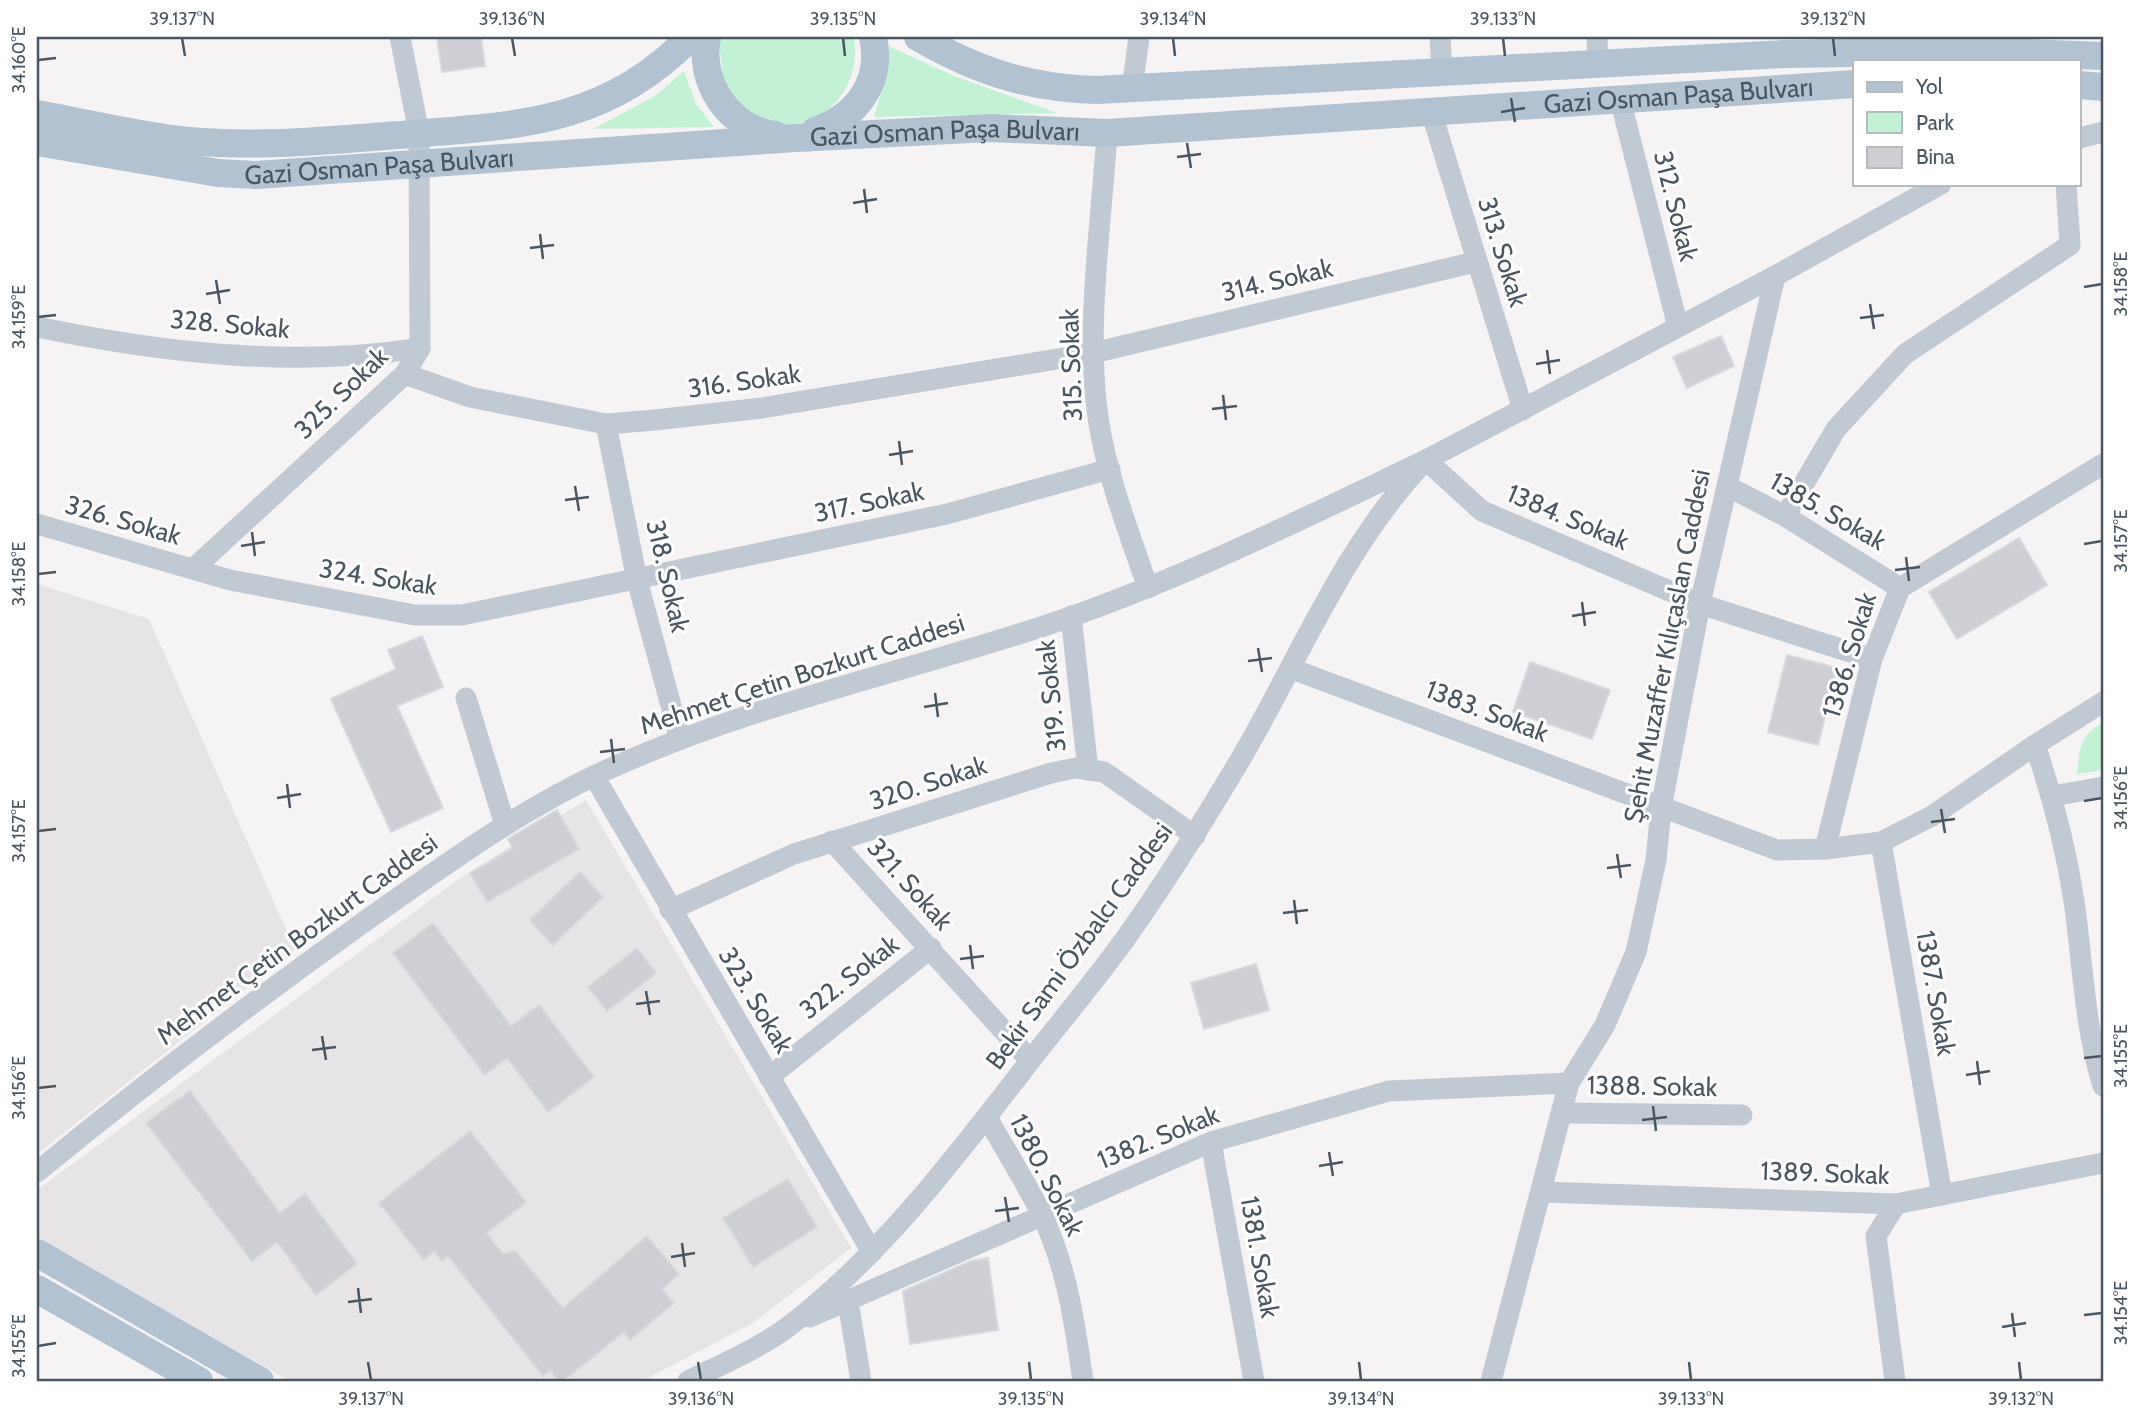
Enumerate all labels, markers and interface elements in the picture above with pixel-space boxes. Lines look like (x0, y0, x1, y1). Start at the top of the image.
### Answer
text: 39.137°N (149, 8, 215, 30)
text: 39.136°N (479, 8, 545, 30)
text: 39.135°N (810, 8, 876, 30)
text: 39.134°N (1140, 8, 1206, 30)
text: 39.133°N (1470, 8, 1536, 30)
text: 39.132°N (1800, 8, 1866, 30)
text: 34.160°E (8, 26, 30, 94)
legend (1853, 60, 2080, 186)
street label: Gazi Osman Paşa Bulvarı (1543, 71, 1814, 120)
text: Yol (1915, 74, 1943, 99)
text: Park (1916, 110, 1954, 135)
street label: Gazi Osman Paşa Bulvarı (809, 112, 1080, 153)
street label: Gazi Osman Paşa Bulvarı (244, 141, 515, 191)
text: Bina (1916, 144, 1955, 169)
street label: 312. Sokak (1647, 148, 1705, 265)
street label: 313. Sokak (1471, 193, 1535, 311)
text: 34.158°E (2110, 251, 2132, 317)
street label: 314. Sokak (1218, 252, 1336, 308)
text: 34.159°E (8, 285, 30, 349)
street label: 328. Sokak (169, 303, 291, 345)
street label: 315. Sokak (1053, 308, 1089, 422)
street label: 325. Sokak (287, 340, 395, 446)
street label: 316. Sokak (685, 357, 803, 405)
street label: 1385. Sokak (1764, 465, 1892, 557)
street label: Şehit Muzaffer Kılıçaslan Caddesi (1617, 466, 1717, 826)
street label: 317. Sokak (811, 475, 927, 529)
street label: 1384. Sokak (1502, 477, 1634, 557)
street label: 326. Sokak (61, 488, 185, 552)
text: 34.157°E (2110, 509, 2132, 573)
street label: 318. Sokak (640, 517, 697, 636)
text: 34.158°E (8, 541, 30, 607)
street label: 324. Sokak (317, 552, 439, 602)
street label: 1386. Sokak (1815, 588, 1883, 722)
street label: Mehmet Çetin Bozkurt Caddesi (636, 606, 968, 742)
street label: 319. Sokak (1029, 638, 1073, 754)
street label: 1383. Sokak (1421, 673, 1553, 749)
street label: 320. Sokak (865, 749, 991, 817)
text: 34.156°E (2110, 766, 2132, 830)
text: 34.157°E (8, 799, 30, 863)
street label: Bekir Sami Özbalcı Caddesi (979, 816, 1179, 1076)
street label: Mehmet Çetin Bozkurt Caddesi (150, 826, 444, 1052)
street label: 321. Sokak (860, 831, 960, 937)
street label: 322. Sokak (793, 928, 906, 1026)
street label: 1387. Sokak (1909, 928, 1963, 1059)
street label: 323. Sokak (712, 941, 800, 1059)
text: 34.155°E (2110, 1024, 2132, 1088)
text: 34.156°E (8, 1056, 30, 1120)
street label: 1388. Sokak (1587, 1069, 1718, 1103)
street label: 1382. Sokak (1093, 1098, 1224, 1176)
street label: 1380. Sokak (1003, 1109, 1091, 1242)
street label: 1389. Sokak (1760, 1155, 1890, 1191)
street label: 1381. Sokak (1234, 1194, 1287, 1321)
text: 34.154°E (2110, 1281, 2132, 1345)
text: 34.155°E (8, 1314, 30, 1378)
text: 39.137°N (338, 1388, 404, 1410)
text: 39.136°N (668, 1388, 734, 1410)
text: 39.135°N (998, 1388, 1064, 1410)
text: 39.134°N (1328, 1388, 1394, 1410)
text: 39.133°N (1658, 1388, 1724, 1410)
text: 39.132°N (1988, 1388, 2054, 1410)

